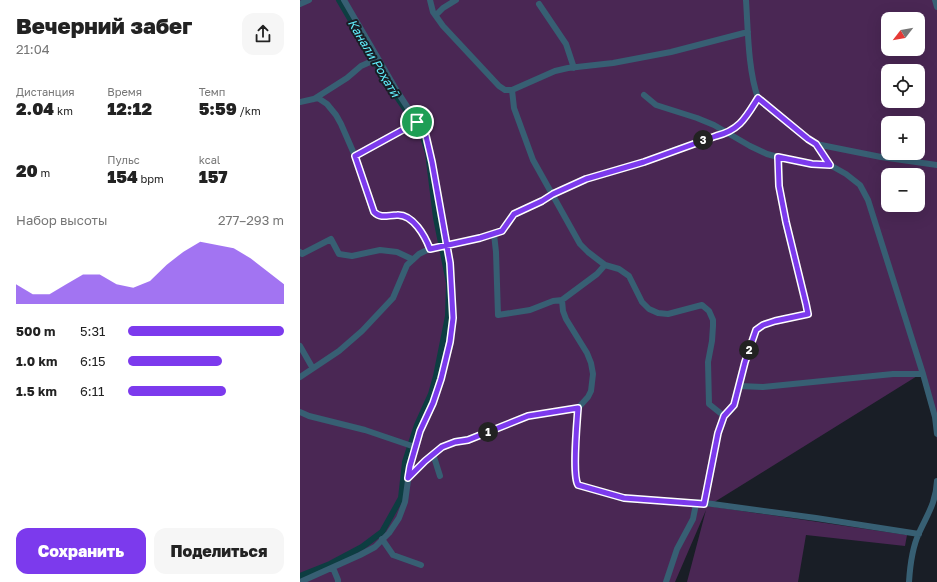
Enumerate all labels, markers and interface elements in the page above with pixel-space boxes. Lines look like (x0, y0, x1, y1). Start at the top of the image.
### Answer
text: Вечерний забег (16, 12, 192, 39)
north arrow (881, 12, 925, 56)
map controls (881, 12, 925, 212)
button: share (242, 13, 284, 55)
water label: Канали Роҳатӣ (345, 16, 403, 100)
text: 21:04 (16, 41, 50, 57)
button: locate (881, 64, 925, 108)
text: Дистанция (16, 85, 75, 98)
text: Время (107, 85, 142, 98)
text: Темп (199, 85, 225, 98)
text: 2.04 (16, 98, 54, 119)
text: 12:12 (107, 98, 152, 119)
text: 5:59 (199, 98, 237, 119)
text: km (54, 104, 73, 117)
text: /km (237, 104, 261, 117)
pin (400, 105, 434, 139)
icon: arrive (406, 111, 428, 133)
button: + (881, 116, 925, 160)
pin: 3 (693, 130, 713, 150)
text: 3 (700, 133, 706, 146)
text: Пульс (107, 153, 140, 166)
text: kcal (199, 153, 220, 166)
text: 20 (16, 160, 38, 181)
text: m (38, 166, 50, 179)
text: 154 (107, 166, 138, 187)
text: 157 (199, 166, 228, 187)
button: − (881, 168, 925, 212)
text: bpm (138, 172, 164, 185)
text: Набор высоты (16, 212, 107, 228)
text: 277–293 m (218, 212, 284, 228)
text: 500 m (16, 323, 55, 339)
text: 5:31 (80, 323, 105, 339)
pin: 2 (739, 340, 759, 360)
text: 2 (746, 343, 752, 356)
text: 1.0 km (16, 353, 57, 369)
text: 6:15 (80, 353, 106, 369)
text: 1.5 km (16, 383, 57, 399)
text: 6:11 (80, 383, 104, 399)
pin: 1 (478, 422, 498, 442)
text: 1 (485, 425, 491, 438)
button: Сохранить (16, 528, 146, 574)
button: Поделиться (154, 528, 284, 574)

